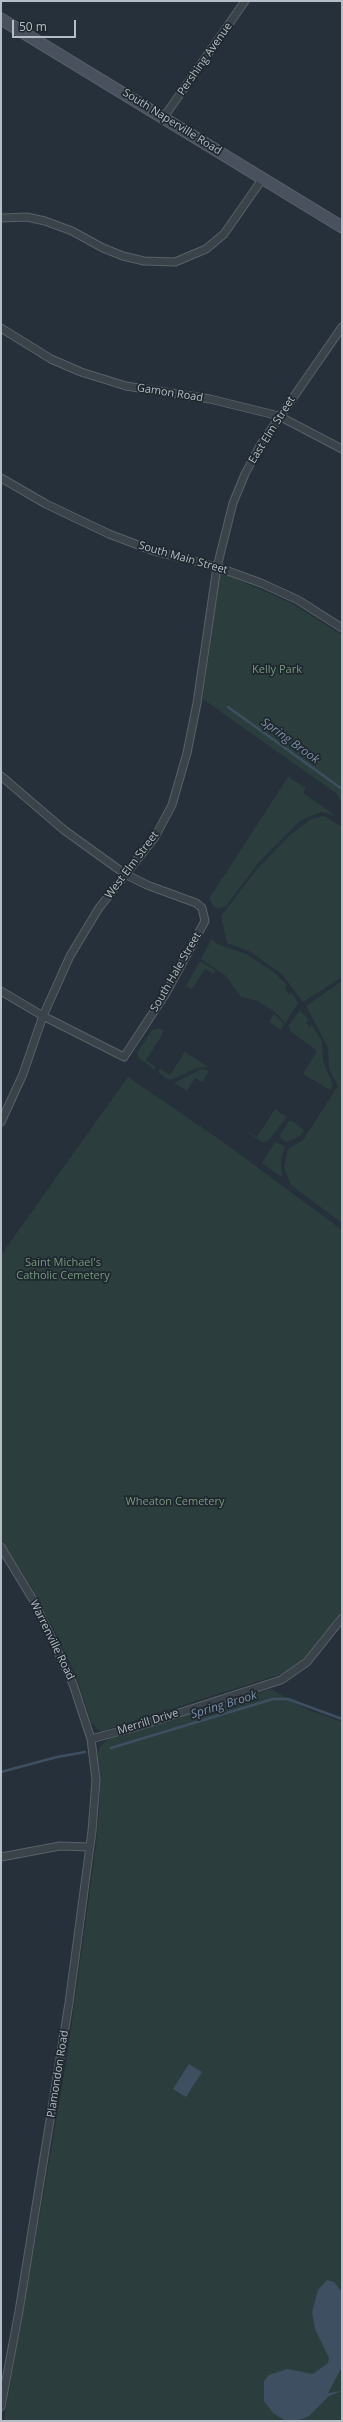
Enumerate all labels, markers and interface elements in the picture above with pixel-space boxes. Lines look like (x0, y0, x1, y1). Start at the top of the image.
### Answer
scale bar (14, 12, 78, 38)
text: 50 m (19, 18, 47, 35)
street label: Pershing Avenue (175, 20, 235, 98)
street label: South Naperville Road (120, 86, 224, 158)
street label: Gamon Road (136, 381, 204, 405)
street label: East Elm Street (246, 394, 298, 466)
street label: South Main Street (137, 539, 229, 577)
park label: Kelly Park (252, 663, 302, 677)
water label: Spring Brook (258, 715, 322, 767)
street label: West Elm Street (102, 829, 162, 901)
street label: South Hale Street (148, 930, 204, 1014)
park label: Saint Michael's Catholic Cemetery (16, 1256, 110, 1282)
park label: Wheaton Cemetery (126, 1495, 224, 1509)
street label: Warrenville Road (27, 1598, 77, 1682)
water label: Spring Brook (189, 1688, 259, 1722)
street label: Merrill Drive (116, 1706, 180, 1738)
street label: Plamondon Road (45, 2029, 71, 2119)

